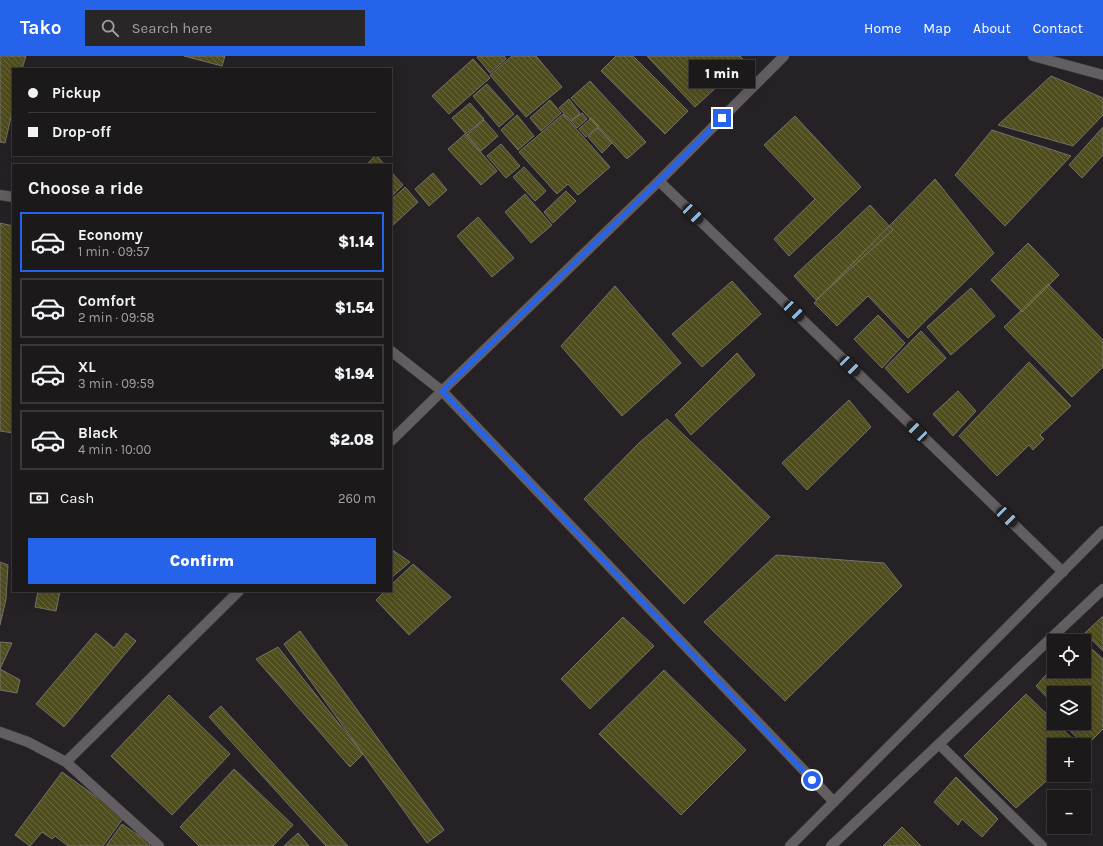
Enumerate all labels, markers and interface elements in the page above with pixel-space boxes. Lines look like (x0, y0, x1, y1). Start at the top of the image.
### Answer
search box (85, 10, 365, 46)
text: Tako (20, 17, 61, 39)
icon: search (99, 17, 121, 39)
text: Search here (131, 19, 212, 37)
text: Home (864, 20, 901, 37)
text: Map (923, 20, 951, 37)
text: About (973, 20, 1011, 37)
text: Contact (1033, 20, 1083, 37)
callout: 1 min (689, 60, 755, 88)
text: 1 min (705, 66, 739, 81)
text: Pickup (52, 84, 101, 102)
route end (713, 109, 731, 127)
text: Drop-off (52, 123, 111, 141)
text: Choose a ride (28, 177, 143, 199)
car (680, 201, 706, 227)
icon: car (30, 224, 66, 260)
text: Economy (78, 226, 143, 244)
text: $1.14 (338, 233, 374, 251)
text: 1 min · 09:57 (78, 244, 149, 259)
icon: car (30, 290, 66, 326)
text: Comfort (78, 292, 136, 310)
car (781, 298, 807, 324)
text: $1.54 (335, 299, 374, 317)
text: 2 min · 09:58 (78, 310, 155, 325)
car (837, 353, 863, 379)
icon: car (30, 356, 66, 392)
text: XL (78, 358, 96, 376)
text: $1.94 (334, 365, 374, 383)
text: 3 min · 09:59 (78, 376, 154, 391)
car (904, 418, 930, 444)
icon: car (30, 422, 66, 458)
text: Black (78, 424, 118, 442)
text: $2.08 (329, 431, 374, 449)
text: 4 min · 10:00 (78, 442, 151, 457)
icon: cash (28, 487, 50, 509)
text: Cash (60, 489, 94, 507)
text: 260 m (338, 491, 376, 506)
car (994, 504, 1020, 530)
button: Confirm (28, 538, 376, 584)
map controls (1047, 634, 1091, 834)
button: locate (1047, 634, 1091, 678)
button: layers (1047, 686, 1091, 730)
button: + (1047, 738, 1091, 782)
route start (803, 771, 821, 789)
button: − (1047, 790, 1091, 834)

